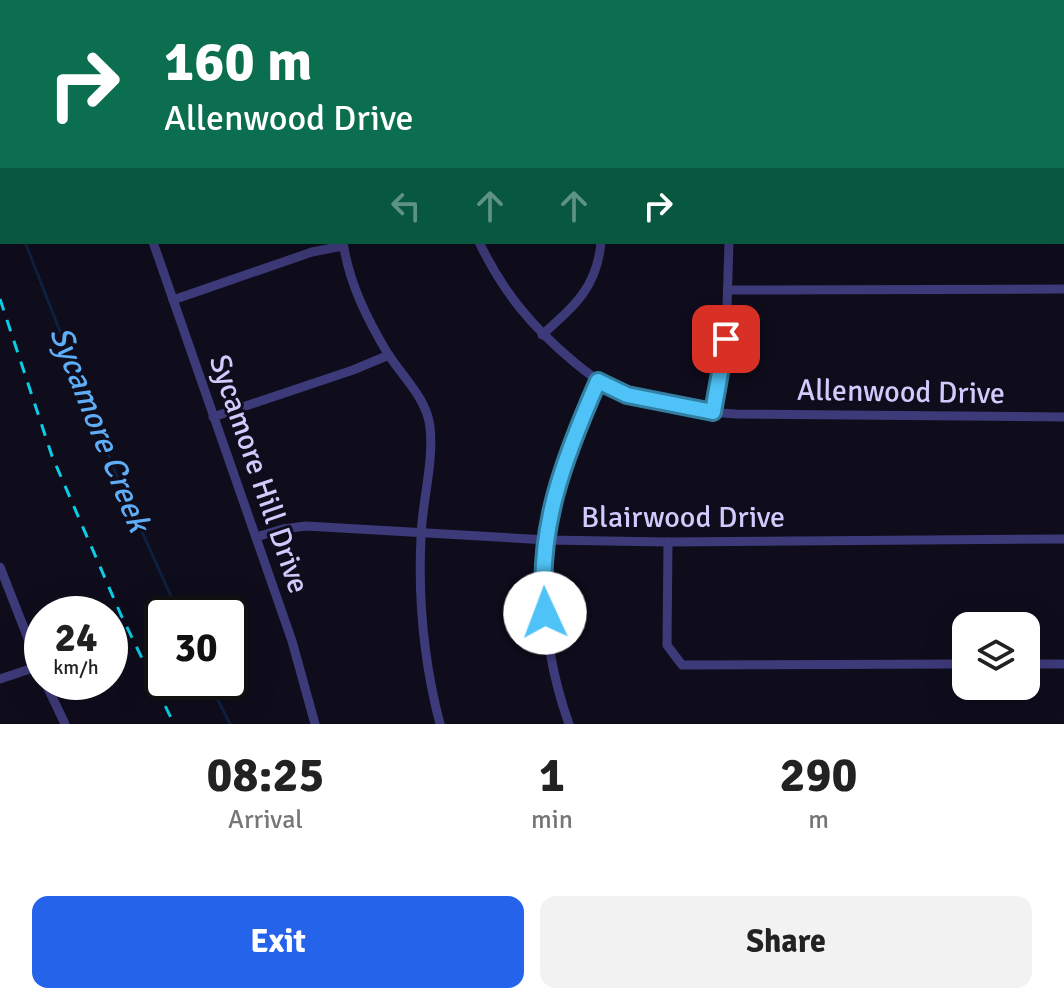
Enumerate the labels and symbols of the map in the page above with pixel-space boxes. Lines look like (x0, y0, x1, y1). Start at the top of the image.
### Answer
pin (692, 305, 760, 373)
water label: Sycamore Creek (41, 321, 160, 540)
street label: Sycamore Hill Drive (201, 350, 317, 598)
street label: Allenwood Drive (797, 372, 1005, 412)
street label: Blairwood Drive (581, 499, 785, 536)
position arrow (503, 571, 587, 655)
speed limit sign: 30 (144, 596, 248, 700)

